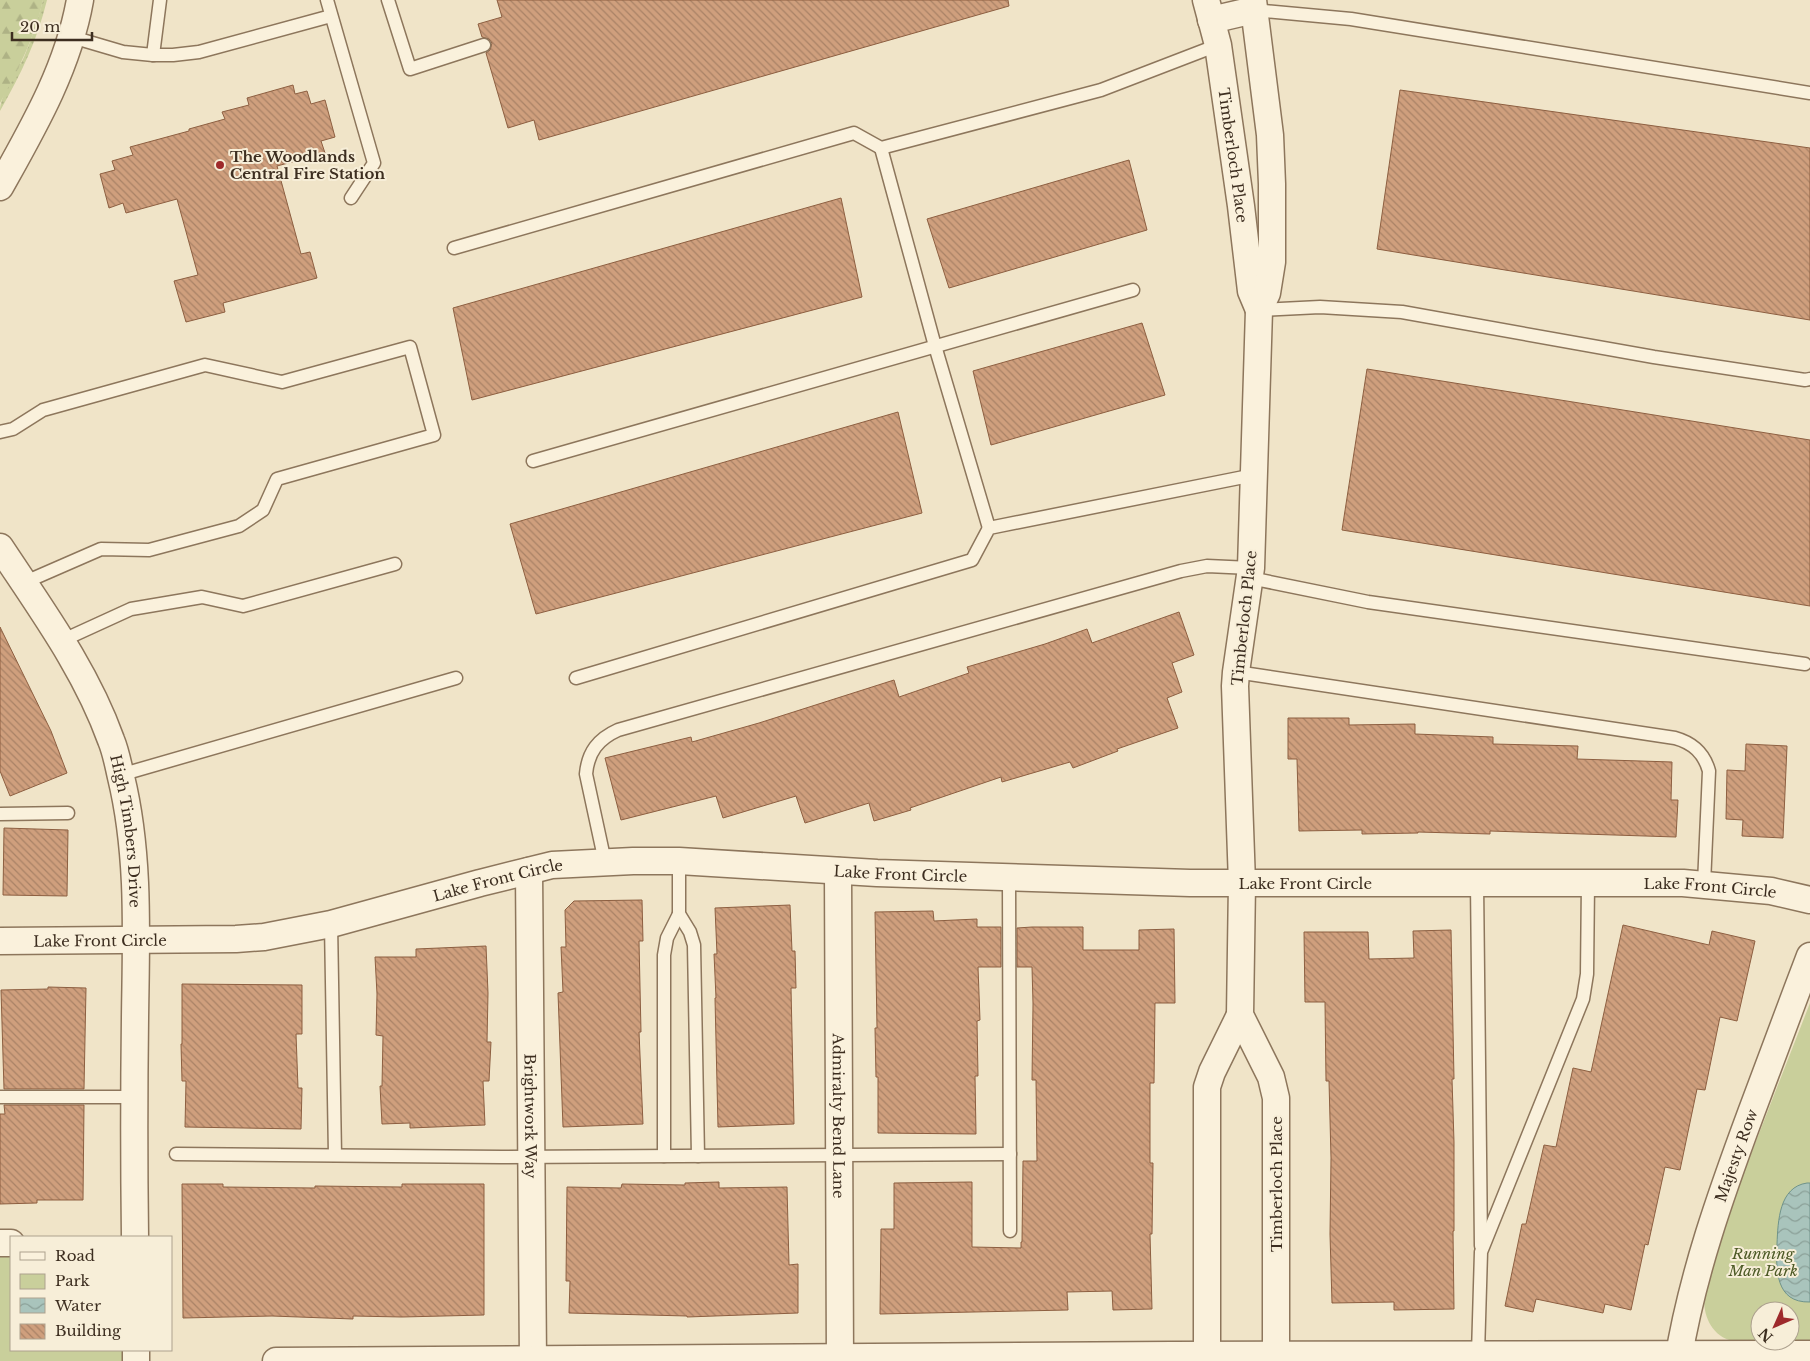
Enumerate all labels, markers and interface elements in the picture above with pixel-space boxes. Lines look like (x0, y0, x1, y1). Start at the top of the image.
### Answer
scale bar (12, 10, 92, 42)
text: 20 m (20, 17, 60, 36)
street label: Timberloch Place (1215, 87, 1252, 224)
place label: The Woodlands Central Fire Station (230, 147, 385, 183)
marker: The Woodlands Central Fire Station (214, 159, 226, 171)
street label: Timberloch Place (1227, 549, 1261, 687)
street label: High Timbers Drive (107, 752, 145, 908)
street label: Lake Front Circle (431, 855, 563, 905)
street label: Lake Front Circle (833, 861, 968, 885)
street label: Lake Front Circle (1238, 874, 1372, 893)
street label: Lake Front Circle (1643, 874, 1779, 902)
street label: Lake Front Circle (33, 930, 167, 950)
street label: Admiralty Bend Lane (829, 1032, 849, 1199)
street label: Brightwork Way (521, 1053, 541, 1179)
street label: Majesty Row (1710, 1106, 1761, 1204)
street label: Timberloch Place (1267, 1116, 1286, 1252)
legend (10, 1236, 172, 1351)
park label: Running Man Park (1727, 1244, 1798, 1280)
text: Road (55, 1246, 95, 1265)
text: Park (55, 1271, 91, 1290)
text: Water (54, 1296, 102, 1315)
north arrow (1750, 1301, 1800, 1351)
text: Building (55, 1321, 122, 1340)
text: N (1755, 1324, 1777, 1346)

